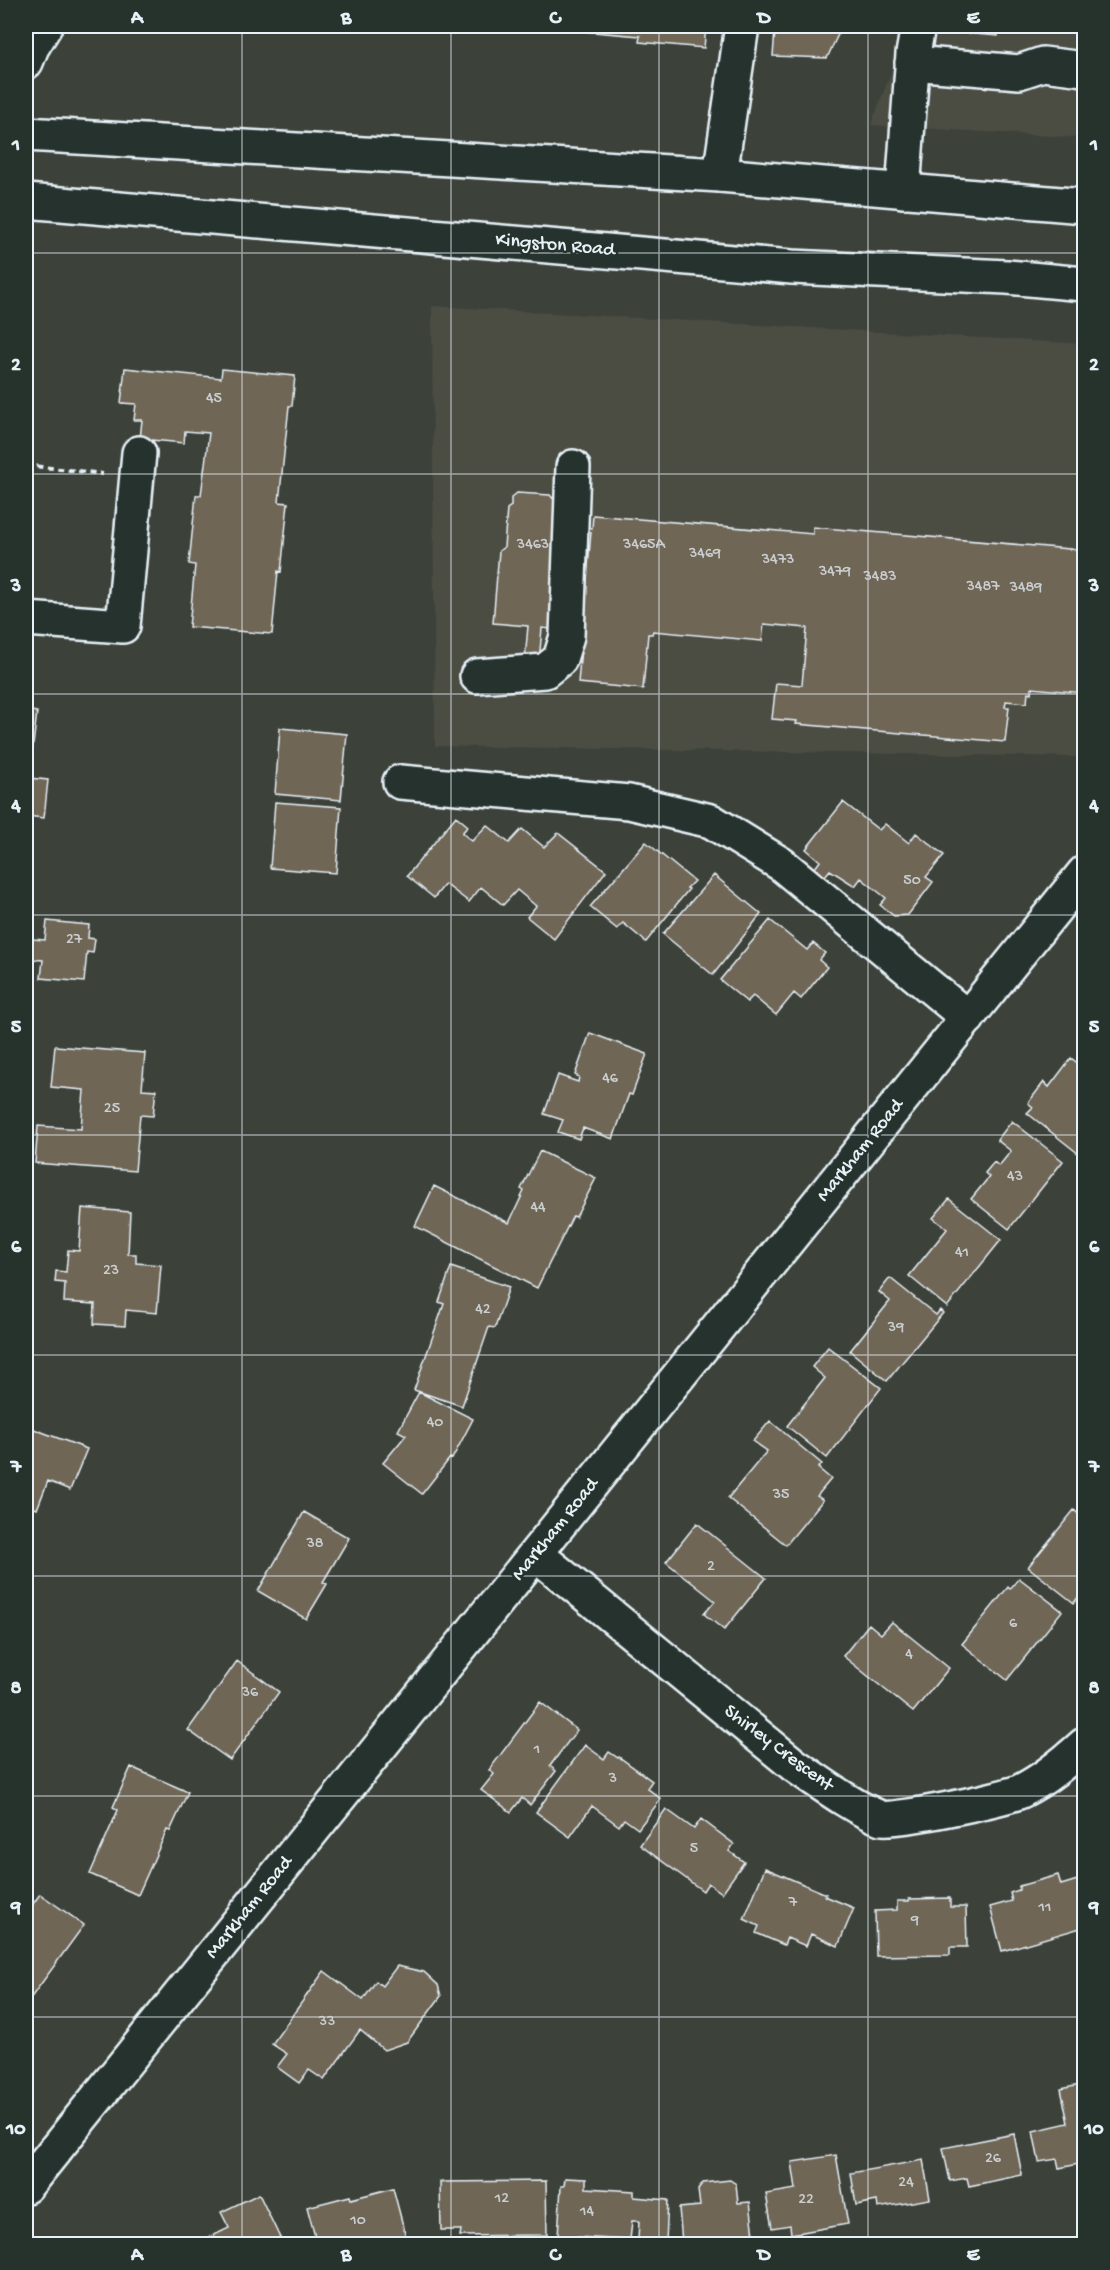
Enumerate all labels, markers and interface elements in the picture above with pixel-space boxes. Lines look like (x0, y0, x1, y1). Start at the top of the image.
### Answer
text: A (130, 8, 145, 31)
text: B (340, 8, 352, 31)
text: C (549, 8, 563, 31)
text: D (755, 8, 771, 31)
text: E (967, 8, 981, 31)
text: 1 (11, 135, 20, 158)
text: 1 (1089, 135, 1098, 158)
street label: Kingston Road (494, 229, 618, 263)
text: 2 (11, 355, 21, 378)
text: 2 (1089, 355, 1099, 378)
house number: 45 (206, 390, 222, 409)
house number: 3463 (516, 536, 549, 555)
house number: 3465A (622, 536, 666, 555)
house number: 3469 (688, 545, 721, 564)
house number: 3473 (761, 551, 794, 570)
house number: 3479 (818, 563, 851, 582)
house number: 3483 (863, 568, 896, 587)
text: 3 (10, 576, 21, 599)
text: 3 (1088, 576, 1099, 599)
house number: 3487 (966, 578, 1000, 597)
house number: 3489 (1009, 579, 1042, 598)
text: 4 (10, 796, 21, 819)
text: 4 (1088, 796, 1099, 819)
house number: 50 (903, 872, 921, 891)
house number: 27 (66, 931, 83, 950)
text: 5 (11, 1017, 22, 1040)
text: 5 (1089, 1017, 1100, 1040)
house number: 46 (602, 1070, 619, 1089)
street label: Markham Road (813, 1093, 911, 1207)
house number: 25 (104, 1100, 120, 1119)
house number: 43 (1007, 1168, 1023, 1187)
house number: 44 (530, 1199, 546, 1218)
text: 6 (11, 1237, 22, 1260)
text: 6 (1089, 1237, 1100, 1260)
house number: 41 (955, 1244, 969, 1263)
house number: 23 (103, 1262, 119, 1281)
house number: 42 (475, 1301, 491, 1320)
house number: 39 (887, 1319, 904, 1338)
house number: 40 (427, 1414, 443, 1433)
text: 7 (10, 1457, 23, 1480)
text: 7 (1088, 1457, 1101, 1480)
street label: Markham Road (508, 1472, 606, 1586)
house number: 35 (772, 1486, 789, 1505)
house number: 38 (305, 1535, 324, 1554)
house number: 2 (707, 1558, 715, 1577)
house number: 6 (1009, 1615, 1018, 1634)
house number: 4 (905, 1646, 913, 1665)
text: 8 (11, 1678, 22, 1701)
text: 8 (1089, 1678, 1100, 1701)
house number: 36 (241, 1684, 259, 1703)
street label: Shirley Crescent (719, 1700, 839, 1799)
house number: 1 (533, 1741, 540, 1760)
house number: 3 (608, 1770, 617, 1789)
house number: 5 (690, 1840, 698, 1859)
street label: Markham Road (202, 1850, 300, 1964)
house number: 7 (788, 1894, 798, 1913)
text: 9 (10, 1898, 21, 1921)
text: 9 (1088, 1898, 1099, 1921)
house number: 11 (1038, 1899, 1051, 1918)
house number: 9 (910, 1912, 919, 1931)
house number: 33 (318, 2013, 335, 2032)
text: 10 (5, 2119, 26, 2142)
text: 10 (1083, 2119, 1104, 2142)
house number: 26 (985, 2150, 1002, 2169)
house number: 24 (898, 2174, 914, 2193)
house number: 12 (494, 2190, 509, 2209)
house number: 22 (798, 2191, 814, 2210)
house number: 14 (579, 2203, 594, 2222)
house number: 10 (349, 2212, 366, 2231)
text: A (130, 2245, 145, 2268)
text: B (340, 2245, 352, 2268)
text: C (549, 2245, 563, 2268)
text: D (755, 2245, 771, 2268)
text: E (967, 2245, 981, 2268)

